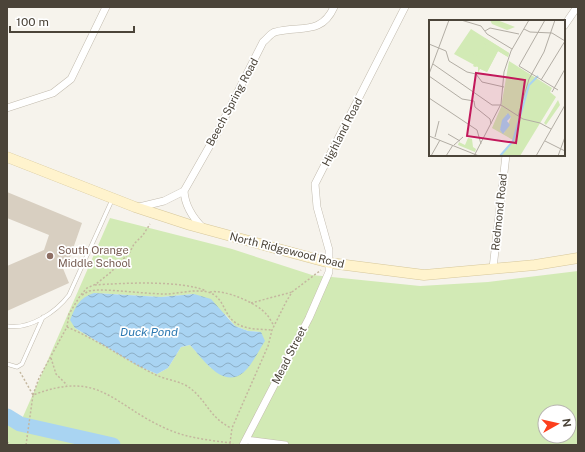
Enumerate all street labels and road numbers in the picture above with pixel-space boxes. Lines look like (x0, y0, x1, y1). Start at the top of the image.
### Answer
street label: Beech Spring Road (204, 56, 260, 148)
street label: Highland Road (320, 96, 364, 168)
street label: Redmond Road (489, 173, 509, 251)
street label: North Ridgewood Road (229, 230, 345, 270)
street label: Mead Street (269, 324, 309, 386)

